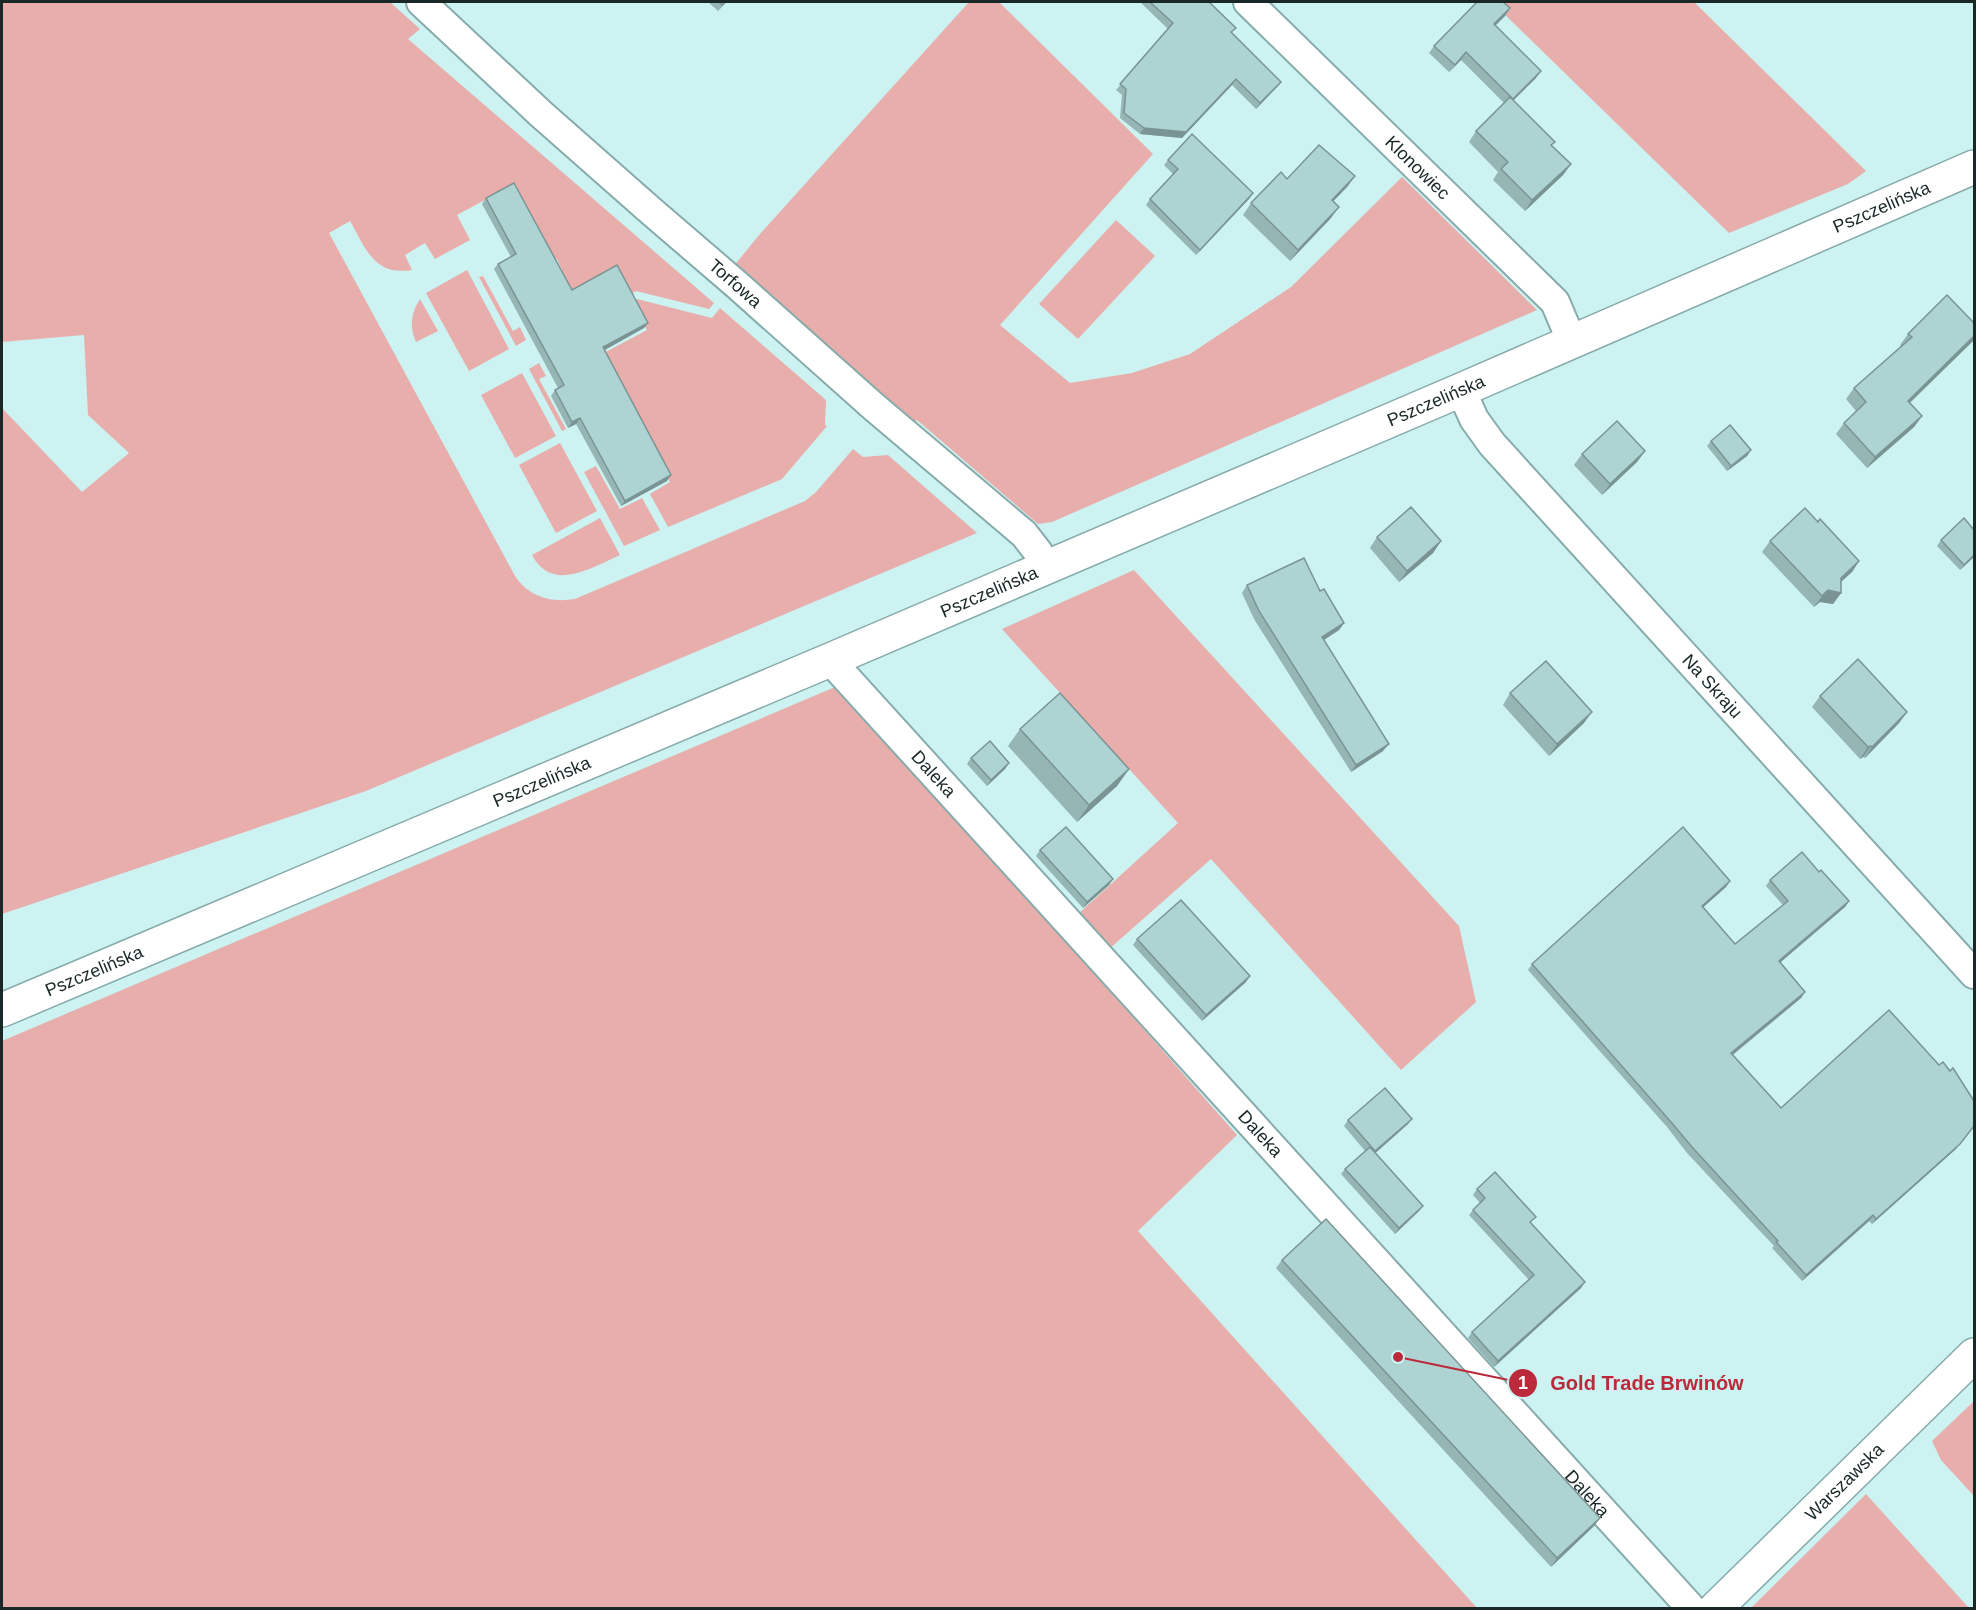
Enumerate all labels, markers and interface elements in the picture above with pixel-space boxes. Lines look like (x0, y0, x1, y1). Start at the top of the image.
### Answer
street label: Klonowiec (1381, 132, 1454, 203)
street label: Pszczelińska (1830, 177, 1934, 237)
street label: Torfowa (705, 255, 766, 313)
street label: Pszczelińska (1384, 371, 1489, 430)
street label: Pszczelińska (937, 562, 1042, 622)
street label: Na Skraju (1678, 650, 1746, 722)
street label: Daleka (907, 747, 960, 802)
street label: Pszczelińska (490, 752, 594, 811)
street label: Pszczelińska (42, 941, 147, 1001)
street label: Daleka (1234, 1106, 1287, 1162)
callout: Gold Trade Brwinów (1508, 1364, 1756, 1402)
text: Gold Trade Brwinów (1550, 1372, 1744, 1394)
text: 1 (1518, 1373, 1528, 1393)
street label: Warszawska (1801, 1439, 1888, 1525)
street label: Daleka (1561, 1466, 1614, 1522)

